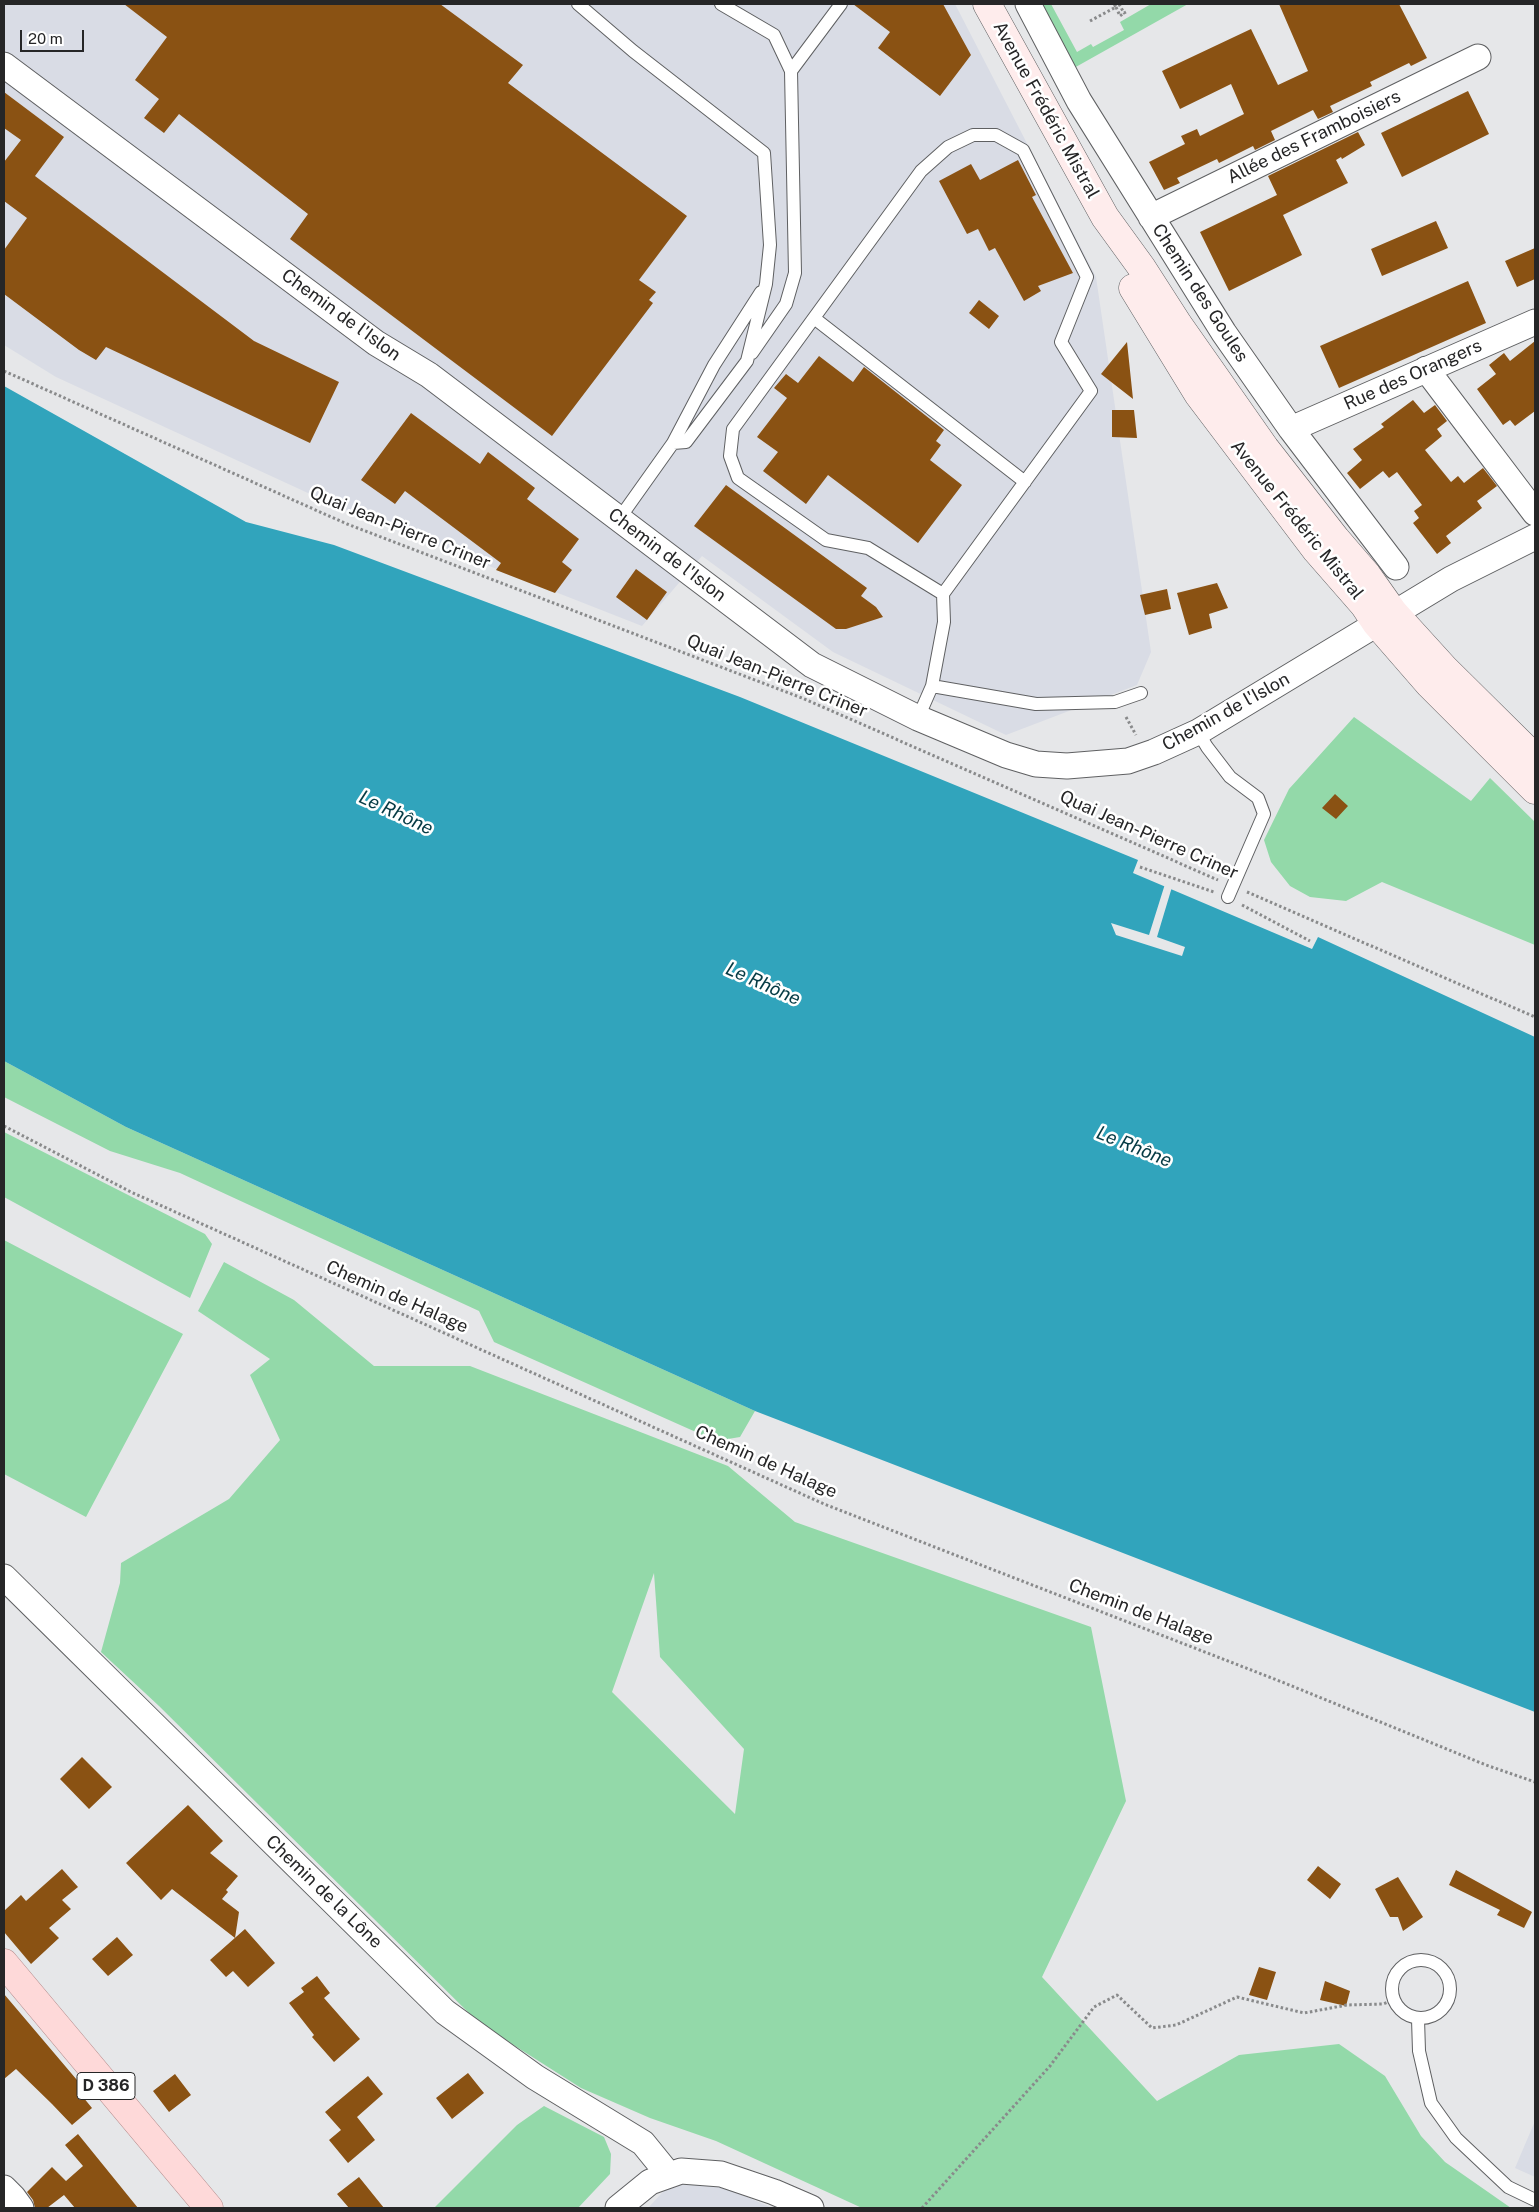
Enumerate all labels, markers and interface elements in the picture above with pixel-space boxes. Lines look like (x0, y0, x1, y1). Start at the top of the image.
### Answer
street label: Avenue Frédéric Mistral (988, 18, 1104, 202)
scale bar (22, 20, 86, 52)
text: 20 m (28, 30, 63, 47)
street label: Allée des Framboisiers (1224, 86, 1404, 188)
street label: Chemin des Goules (1147, 220, 1253, 366)
street label: Chemin de l'Islon (277, 265, 405, 365)
street label: Rue des Orangers (1341, 335, 1485, 415)
street label: Avenue Frédéric Mistral (1226, 436, 1368, 604)
street label: Quai Jean-Pierre Criner (306, 482, 494, 574)
street label: Chemin de l'Islon (604, 504, 730, 606)
street label: Quai Jean-Pierre Criner (683, 630, 871, 722)
street label: Chemin de l'Islon (1159, 668, 1293, 756)
water label: Le Rhône (355, 786, 437, 840)
street label: Quai Jean-Pierre Criner (1056, 786, 1242, 884)
water label: Le Rhône (722, 957, 804, 1011)
water label: Le Rhône (1093, 1122, 1175, 1172)
street label: Chemin de Halage (323, 1256, 471, 1338)
street label: Chemin de Halage (692, 1421, 840, 1503)
street label: Chemin de Halage (1066, 1574, 1216, 1650)
street label: Chemin de la Lône (261, 1831, 387, 1953)
road number: D 386 (77, 2072, 135, 2100)

